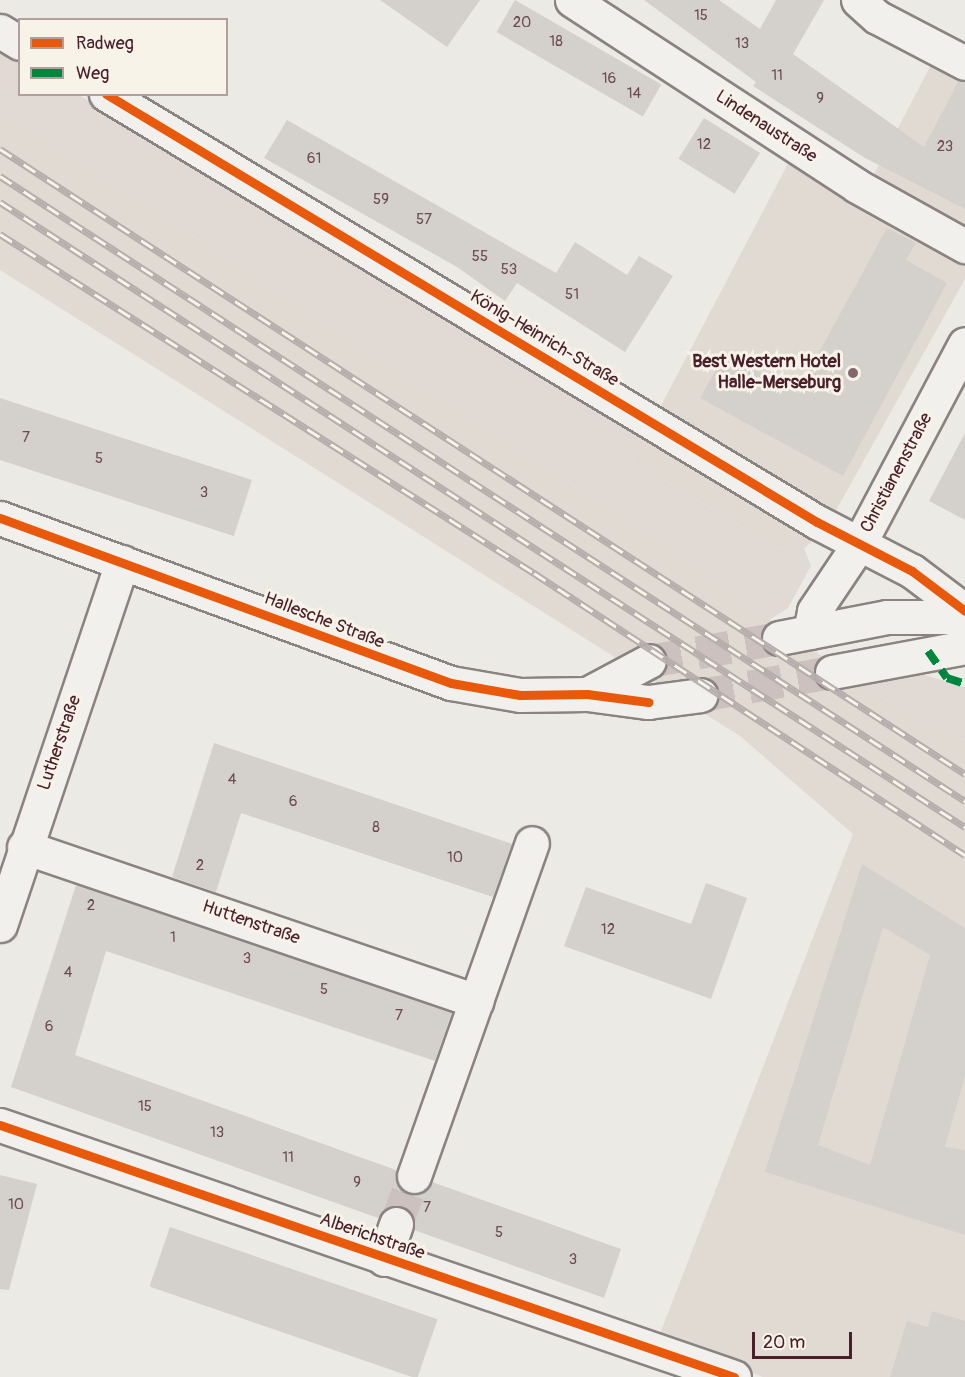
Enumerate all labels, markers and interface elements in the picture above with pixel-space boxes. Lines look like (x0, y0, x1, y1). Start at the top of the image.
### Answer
house number: 15 (694, 7, 708, 25)
house number: 20 (513, 14, 531, 32)
legend (18, 18, 228, 96)
text: Radweg (76, 32, 134, 55)
house number: 18 (549, 33, 563, 51)
house number: 13 (735, 35, 749, 53)
text: Weg (76, 62, 109, 85)
house number: 11 (771, 67, 783, 85)
house number: 16 (602, 70, 616, 88)
house number: 14 (627, 85, 641, 103)
street label: Lindenaustraße (711, 86, 821, 168)
house number: 9 (816, 90, 824, 108)
house number: 12 (697, 136, 711, 154)
house number: 23 (937, 138, 953, 156)
house number: 61 (307, 150, 321, 168)
house number: 59 (373, 191, 389, 209)
house number: 57 (416, 211, 432, 229)
house number: 55 (472, 248, 488, 266)
house number: 53 (501, 261, 517, 279)
street label: König-Heinrich-Straße (466, 286, 622, 392)
house number: 51 (565, 286, 579, 304)
place label: Best Western Hotel Halle-Merseburg (692, 352, 841, 394)
marker: Best Western Hotel Halle-Merseburg (846, 366, 860, 380)
street label: Christianenstraße (856, 409, 938, 537)
house number: 7 (22, 429, 30, 447)
house number: 5 (95, 450, 103, 468)
house number: 3 (200, 484, 208, 502)
street label: Hallesche Straße (261, 588, 387, 654)
street label: Lutherstraße (34, 693, 86, 793)
house number: 4 (228, 771, 236, 789)
house number: 6 (289, 793, 297, 811)
house number: 8 (372, 819, 380, 837)
house number: 10 (447, 849, 463, 867)
house number: 2 (196, 857, 204, 875)
street label: Huttenstraße (199, 896, 303, 950)
house number: 2 (87, 897, 95, 915)
house number: 12 (601, 921, 615, 939)
house number: 1 (170, 929, 176, 947)
house number: 3 (243, 950, 251, 968)
house number: 4 (64, 964, 72, 982)
house number: 5 (320, 981, 328, 999)
house number: 7 (395, 1007, 403, 1025)
house number: 6 (45, 1018, 53, 1036)
house number: 15 (138, 1098, 152, 1116)
house number: 13 (210, 1124, 224, 1142)
house number: 11 (282, 1149, 294, 1167)
house number: 9 (353, 1174, 361, 1192)
house number: 10 (8, 1196, 24, 1214)
house number: 7 (423, 1199, 431, 1217)
street label: Alberichstraße (317, 1209, 427, 1265)
house number: 5 (495, 1224, 503, 1242)
house number: 3 (569, 1251, 577, 1269)
scale bar (755, 1320, 856, 1358)
text: 20 m (763, 1331, 805, 1354)

